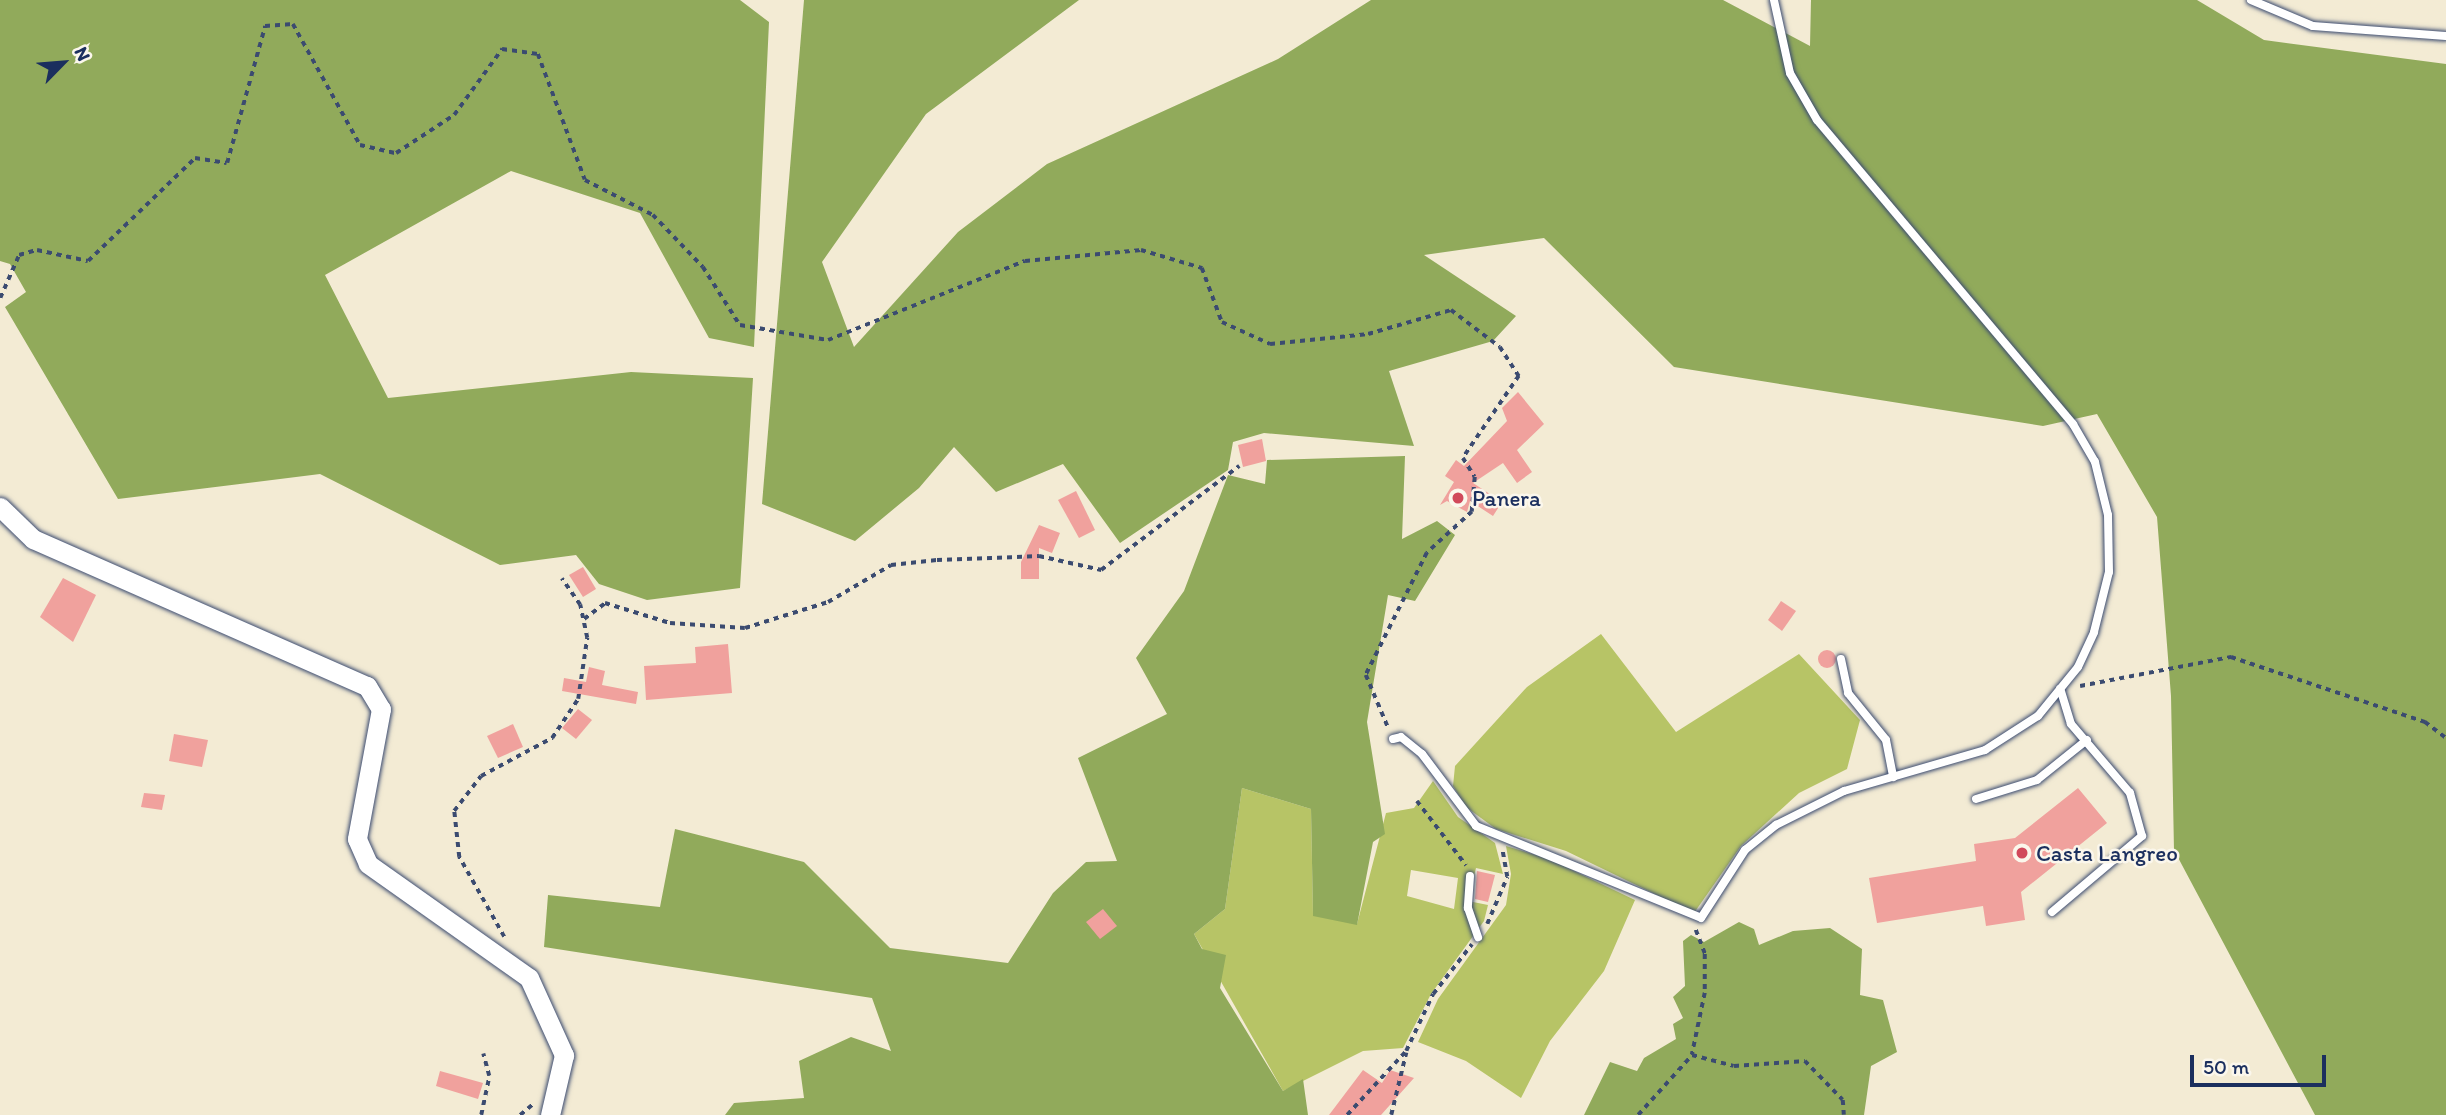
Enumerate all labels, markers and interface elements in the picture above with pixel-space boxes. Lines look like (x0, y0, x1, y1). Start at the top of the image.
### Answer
north arrow (28, 28, 98, 98)
text: N (69, 43, 96, 65)
place label: Panera (1472, 484, 1541, 512)
marker: Panera (1450, 490, 1466, 506)
place label: Casta Langreo (2036, 839, 2178, 867)
marker: Casta Langreo (2014, 845, 2030, 861)
scale bar (2194, 1042, 2330, 1086)
text: 50 m (2203, 1054, 2249, 1079)

